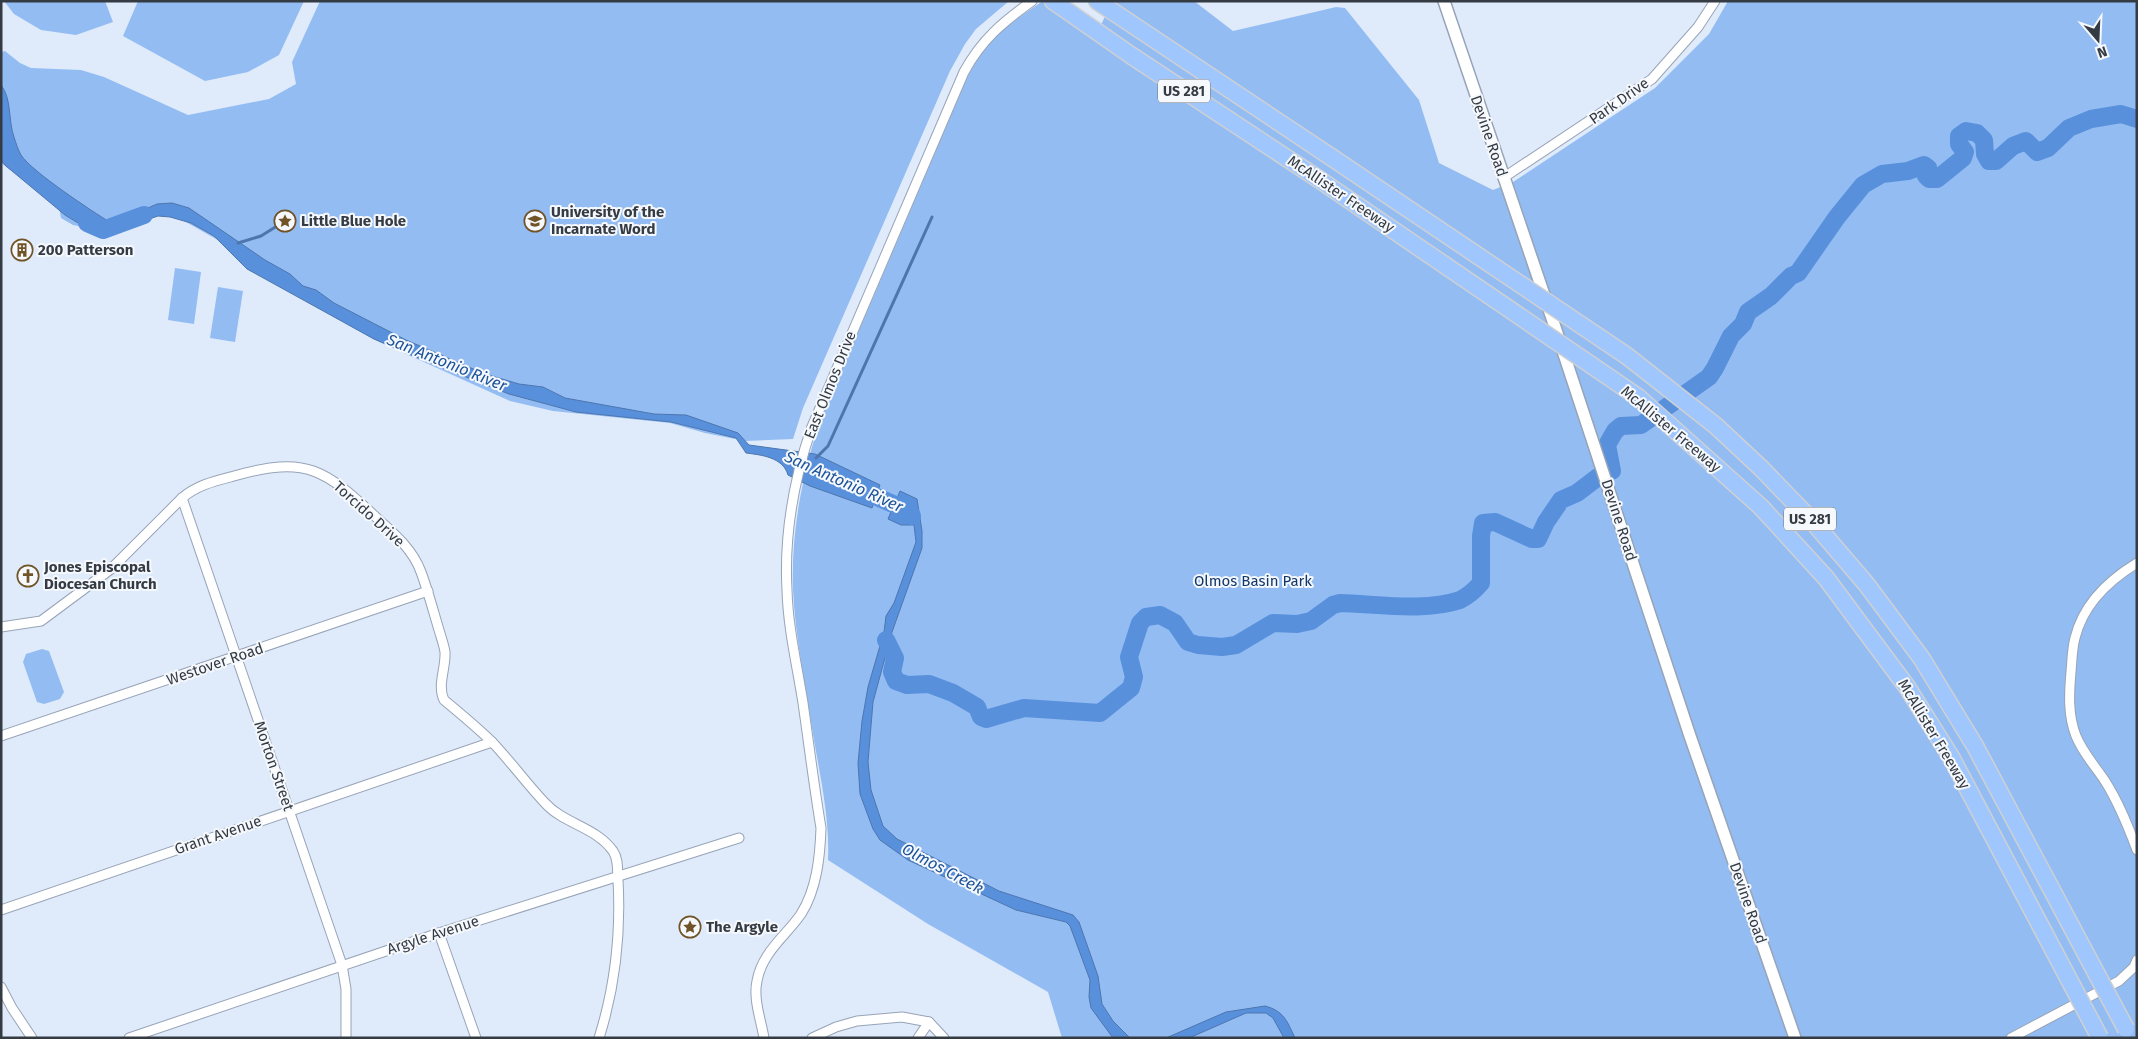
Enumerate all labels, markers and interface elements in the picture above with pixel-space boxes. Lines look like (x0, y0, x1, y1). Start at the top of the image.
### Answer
north arrow (2073, 15, 2123, 65)
text: N (2095, 42, 2109, 61)
street label: Park Drive (1586, 74, 1652, 128)
road number: US 281 (1158, 80, 1210, 102)
street label: Devine Road (1467, 93, 1511, 179)
street label: McAllister Freeway (1284, 152, 1398, 237)
place label: University of the Incarnate Word (551, 203, 664, 238)
place icon: Little Blue Hole (273, 209, 297, 233)
school or university icon: University of the Incarnate Word (523, 209, 547, 233)
place label: Little Blue Hole (301, 212, 406, 230)
building icon: 200 Patterson (10, 238, 34, 262)
place label: 200 Patterson (38, 241, 133, 259)
street label: East Olmos Drive (800, 328, 860, 442)
water label: San Antonio River (383, 329, 510, 395)
street label: McAllister Freeway (1617, 382, 1725, 476)
water label: San Antonio River (781, 446, 907, 516)
street label: Torcido Drive (330, 477, 408, 551)
street label: Devine Road (1597, 477, 1641, 563)
road number: US 281 (1784, 508, 1836, 530)
place label: Jones Episcopal Diocesan Church (43, 558, 157, 593)
church icon: Jones Episcopal Diocesan Church (16, 564, 40, 588)
park label: Olmos Basin Park (1194, 572, 1312, 590)
street label: Westover Road (164, 639, 266, 689)
street label: McAllister Freeway (1894, 676, 1974, 793)
street label: Morton Street (250, 719, 298, 814)
street label: Grant Avenue (172, 812, 264, 858)
water label: Olmos Creek (899, 839, 987, 898)
street label: Devine Road (1726, 860, 1770, 946)
street label: Argyle Avenue (385, 912, 481, 958)
place icon: The Argyle (678, 915, 702, 939)
place label: The Argyle (706, 918, 778, 936)

